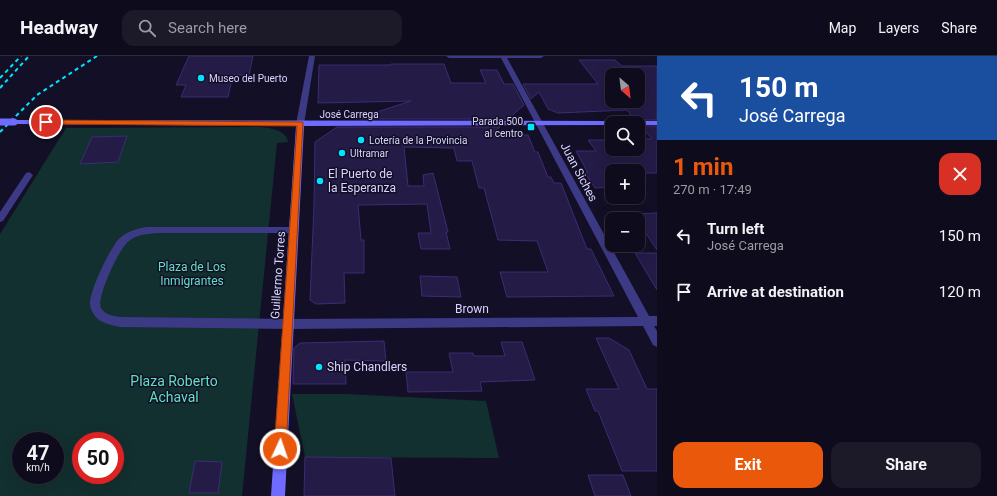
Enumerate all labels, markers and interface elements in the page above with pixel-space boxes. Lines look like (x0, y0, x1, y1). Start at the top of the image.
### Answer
search box (122, 10, 402, 46)
text: Headway (20, 16, 98, 39)
icon: search (136, 17, 158, 39)
text: Search here (168, 19, 247, 37)
text: Map (829, 20, 856, 36)
text: Layers (878, 20, 919, 36)
text: Share (941, 20, 977, 36)
north arrow (605, 68, 645, 108)
map controls (605, 68, 645, 252)
text: 150 m (739, 71, 818, 104)
icon: left (673, 72, 725, 124)
marker: Museo del Puerto (196, 73, 206, 83)
place label: Museo del Puerto (209, 73, 288, 84)
pin (29, 105, 63, 139)
text: José Carrega (739, 105, 845, 126)
street label: José Carrega (319, 109, 379, 120)
icon: arrive (35, 111, 57, 133)
place label: Parada 500 al centro (472, 116, 523, 139)
button: search (605, 116, 645, 156)
marker: Parada 500 al centro (526, 122, 536, 132)
marker: Lotería de la Provincia (356, 135, 366, 145)
place label: Lotería de la Provincia (369, 135, 467, 146)
street label: Juan Siches (558, 140, 600, 204)
marker: Ultramar (337, 148, 347, 158)
place label: Ultramar (350, 148, 389, 159)
text: 1 min (673, 153, 733, 181)
button: close (939, 153, 981, 195)
button: + (605, 164, 645, 204)
place label: El Puerto de la Esperanza (328, 167, 396, 195)
marker: El Puerto de la Esperanza (315, 176, 325, 186)
text: 270 m · 17:49 (673, 182, 752, 197)
button: − (605, 212, 645, 252)
text: Turn left (707, 220, 764, 238)
icon: left (673, 225, 695, 247)
text: 150 m (939, 227, 981, 245)
street label: Guillermo Torres (268, 231, 288, 319)
text: José Carrega (707, 238, 784, 253)
park label: Plaza de Los Inmigrantes (158, 260, 226, 288)
icon: arrive (673, 281, 695, 303)
text: Arrive at destination (707, 283, 844, 301)
text: 120 m (939, 283, 981, 301)
street label: Brown (455, 302, 489, 316)
place label: Ship Chandlers (327, 360, 407, 374)
marker: Ship Chandlers (314, 362, 324, 372)
park label: Plaza Roberto Achaval (130, 373, 218, 405)
position arrow (259, 428, 301, 470)
speed limit sign: 50 (72, 432, 124, 484)
text: 47 (27, 441, 49, 465)
button: Exit (673, 442, 823, 488)
button: Share (831, 442, 981, 488)
text: km/h (26, 462, 50, 473)

